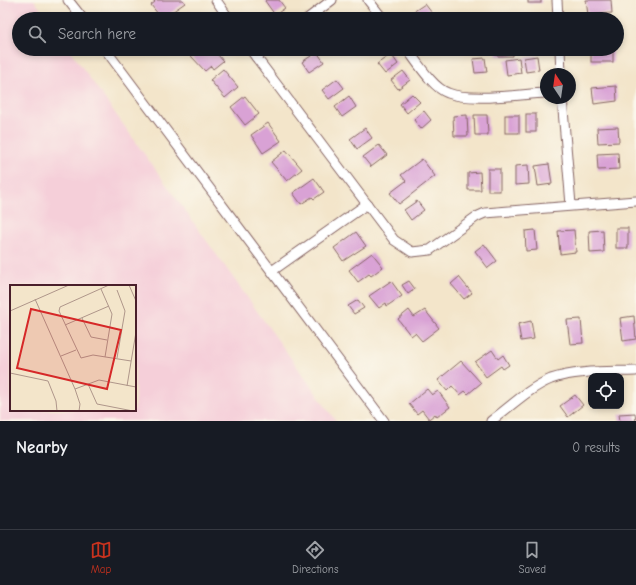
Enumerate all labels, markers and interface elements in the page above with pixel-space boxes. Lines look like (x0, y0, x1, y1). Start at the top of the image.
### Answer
search box (12, 12, 624, 56)
icon: search (26, 23, 48, 45)
text: Search here (58, 25, 136, 43)
north arrow (540, 68, 576, 104)
inset map (10, 285, 136, 411)
map controls (588, 373, 624, 409)
button: locate (588, 373, 624, 409)
text: Nearby (16, 438, 67, 457)
text: 0 results (572, 440, 620, 455)
tab: Map (90, 539, 112, 576)
tab: Directions (292, 539, 339, 576)
tab: Saved (519, 539, 546, 576)

